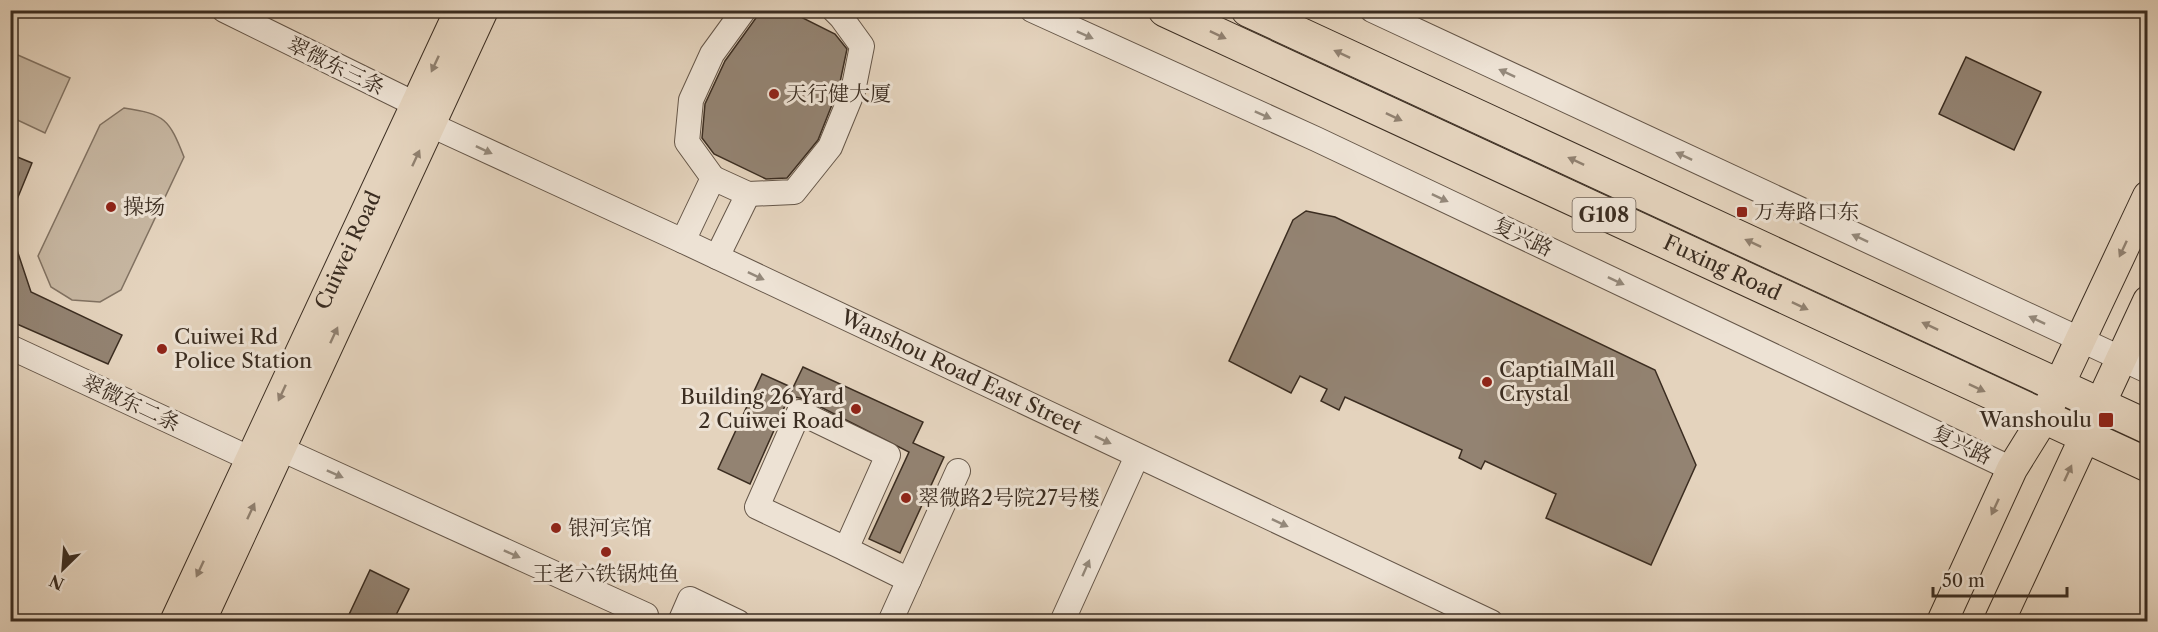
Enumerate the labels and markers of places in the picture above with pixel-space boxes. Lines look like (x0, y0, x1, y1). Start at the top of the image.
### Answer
place label: 天行健大厦 (786, 81, 891, 106)
marker: 天行健大厦 (767, 87, 781, 101)
place label: 操场 (123, 194, 165, 219)
place label: 万寿路口东 (1754, 199, 1859, 224)
marker: 操场 (104, 200, 118, 214)
marker: 万寿路口东 (1735, 205, 1749, 219)
place label: Cuiwei Rd Police Station (174, 324, 312, 373)
marker: Cuiwei Rd Police Station (155, 342, 169, 356)
place label: CaptialMall Crystal (1499, 357, 1615, 406)
marker: CaptialMall Crystal (1480, 375, 1494, 389)
place label: Building 26 Yard 2 Cuiwei Road (680, 384, 844, 433)
marker: Building 26 Yard 2 Cuiwei Road (849, 402, 863, 416)
place label: Wanshoulu (1978, 407, 2092, 432)
marker: Wanshoulu (2097, 411, 2115, 429)
place label: 翠微路2号院27号楼 (918, 485, 1100, 510)
marker: 翠微路2号院27号楼 (899, 491, 913, 505)
place label: 银河宾馆 (568, 515, 652, 540)
marker: 银河宾馆 (549, 521, 563, 535)
marker: 王老六铁锅炖鱼 (599, 545, 613, 559)
place label: 王老六铁锅炖鱼 (533, 561, 680, 586)

